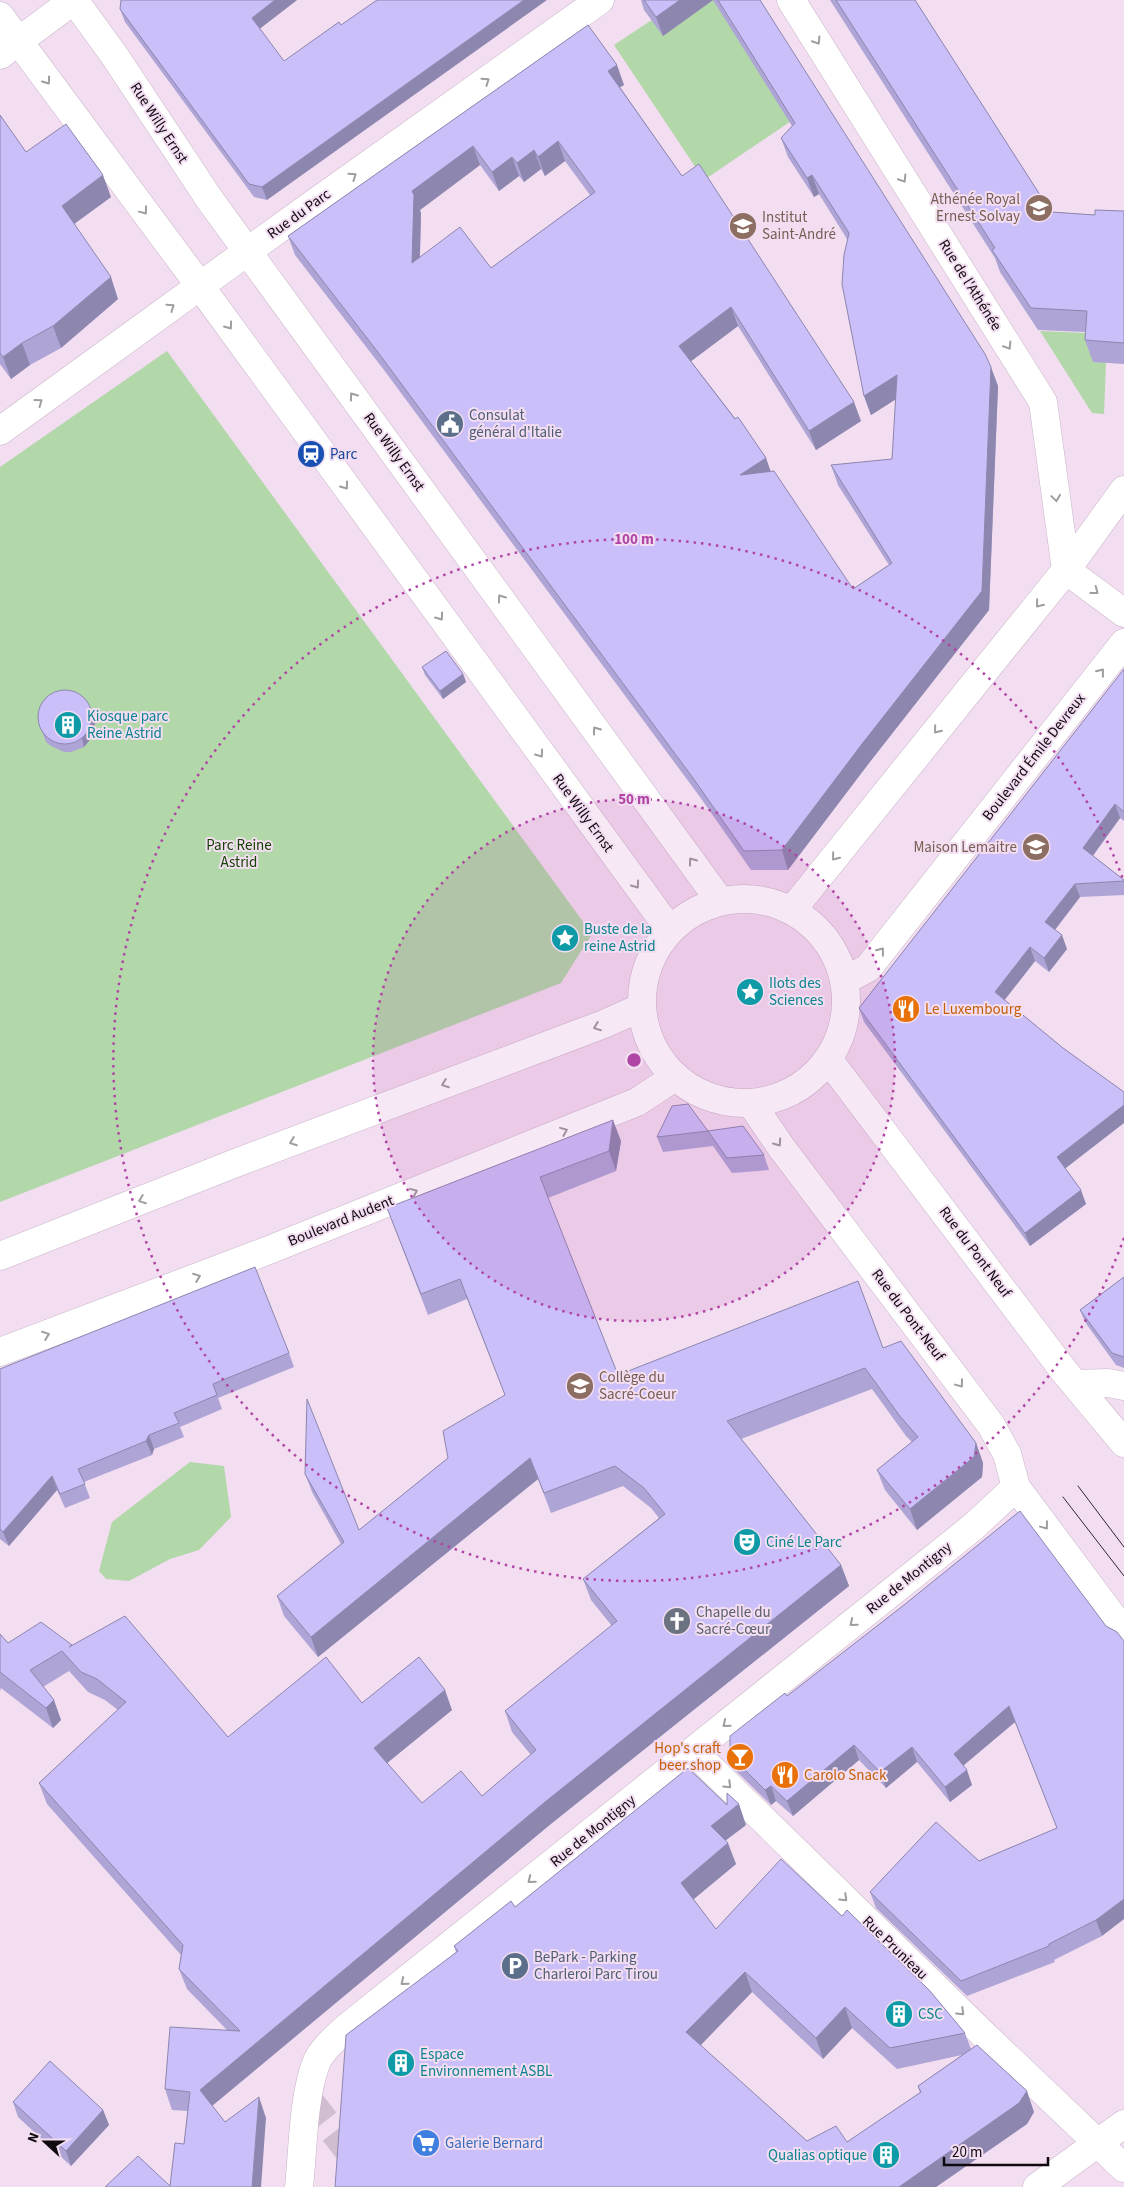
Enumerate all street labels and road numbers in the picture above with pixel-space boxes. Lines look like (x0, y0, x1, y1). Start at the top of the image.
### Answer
street label: Rue Willy Ernst (125, 78, 193, 168)
street label: Rue du Parc (263, 184, 335, 244)
street label: Rue de l'Athénée (933, 235, 1007, 335)
street label: Rue Willy Ernst (358, 408, 430, 496)
street label: Boulevard Émile Devreux (978, 689, 1091, 825)
street label: Rue Willy Ernst (547, 769, 619, 857)
street label: Boulevard Audent (285, 1190, 397, 1252)
street label: Rue du Pont Neuf (934, 1202, 1017, 1302)
street label: Rue du Pont-Neuf (866, 1265, 950, 1366)
street label: Rue de Montigny (862, 1537, 956, 1619)
street label: Rue de Montigny (546, 1790, 640, 1872)
street label: Rue Prunieau (858, 1911, 932, 1985)

